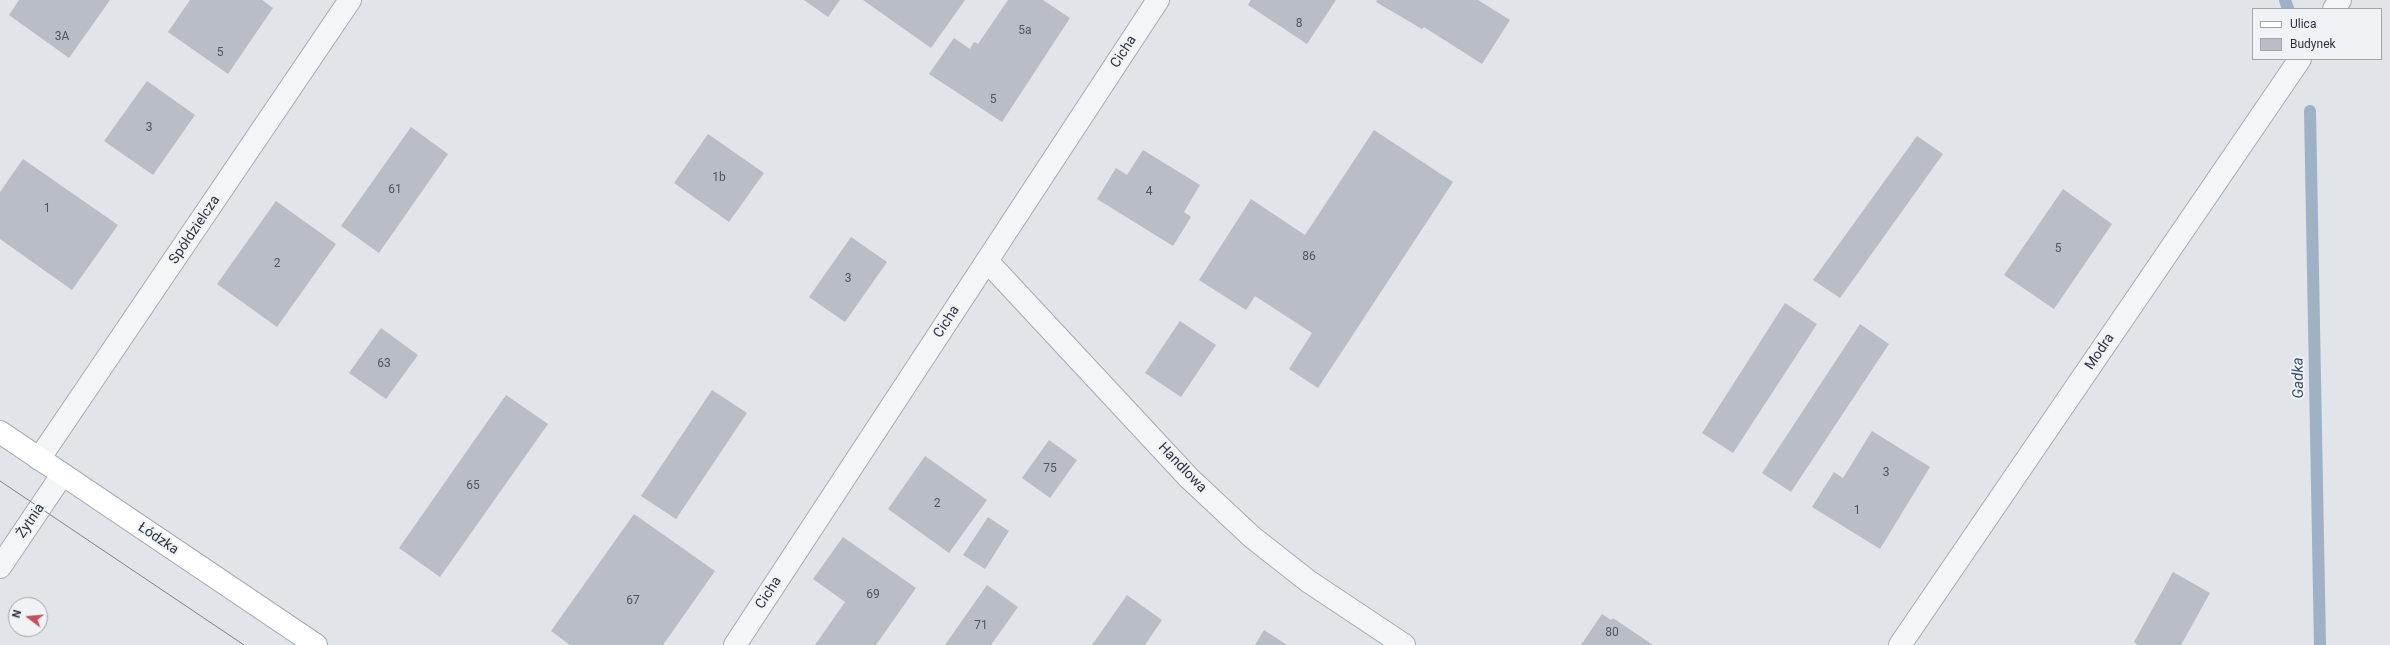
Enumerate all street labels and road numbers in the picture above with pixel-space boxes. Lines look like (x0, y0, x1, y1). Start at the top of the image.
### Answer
street label: Cicha (1107, 33, 1141, 71)
street label: Spółdzielcza (166, 193, 224, 267)
street label: Cicha (930, 303, 964, 341)
street label: Modra (2082, 331, 2118, 373)
street label: Handlowa (1154, 440, 1210, 496)
street label: Żytnia (13, 500, 49, 542)
street label: Łódzka (135, 519, 181, 559)
street label: Cicha (752, 574, 786, 612)

